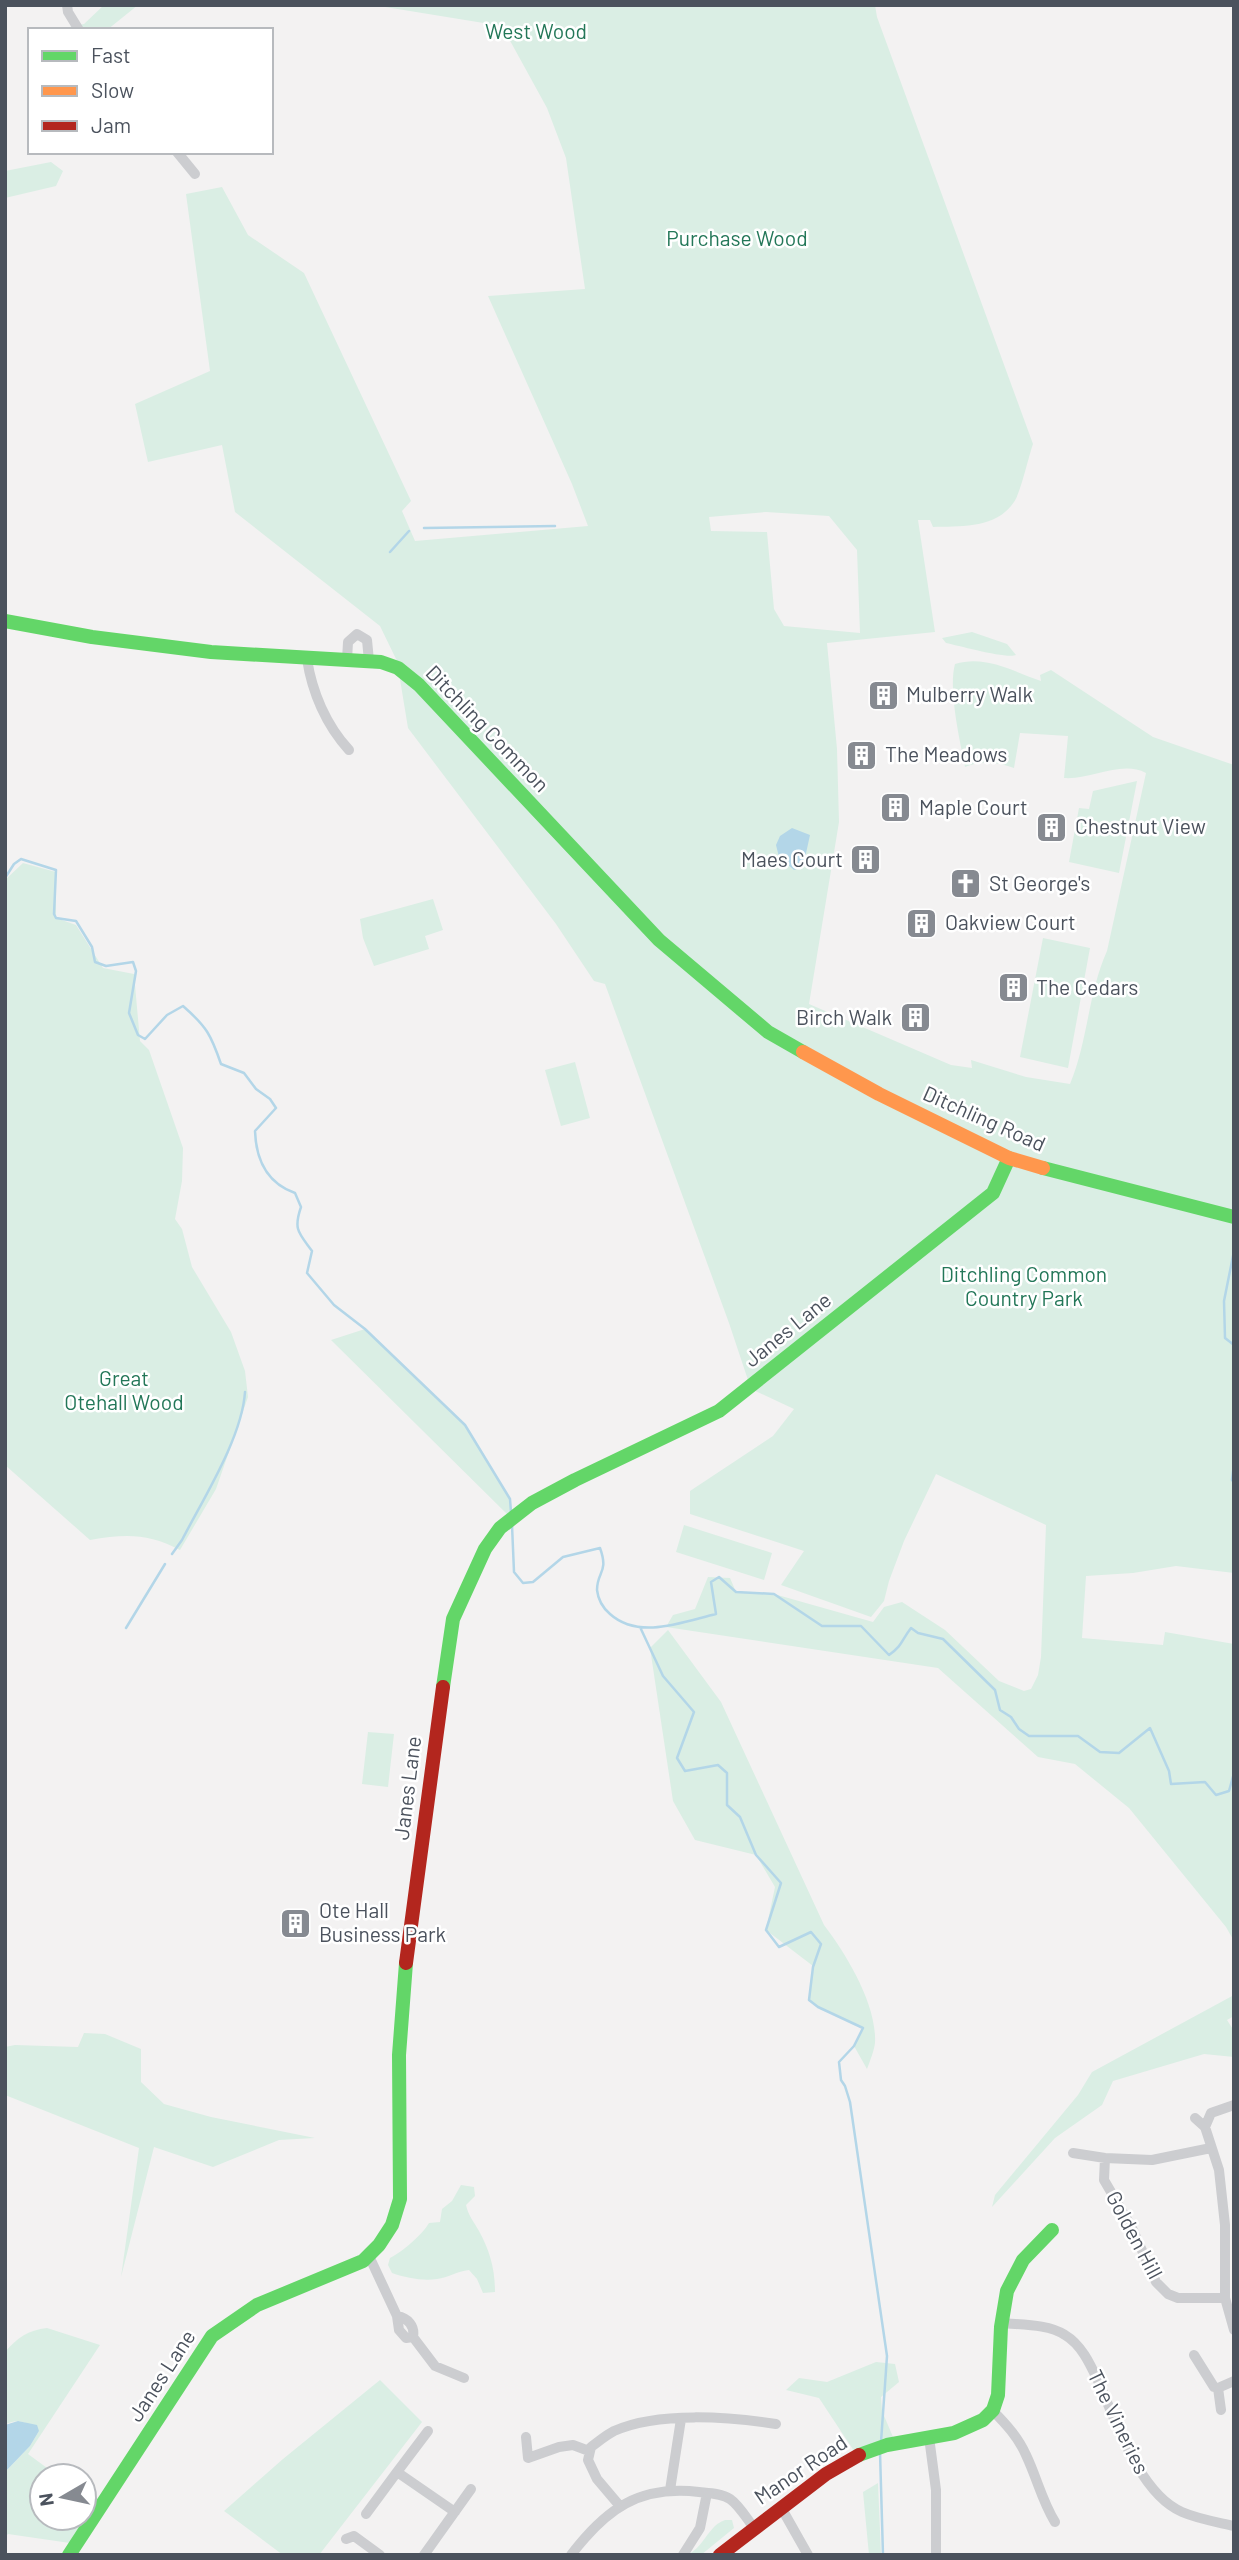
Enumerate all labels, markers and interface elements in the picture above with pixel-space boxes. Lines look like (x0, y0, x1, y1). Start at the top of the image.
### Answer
park label: West Wood (485, 18, 587, 43)
legend (28, 28, 273, 154)
text: Fast (91, 42, 131, 67)
text: Slow (91, 77, 134, 102)
text: Jam (91, 112, 131, 137)
park label: Purchase Wood (666, 225, 808, 250)
street label: Ditchling Common (421, 659, 555, 796)
building icon: Mulberry Walk (866, 678, 900, 712)
place label: Mulberry Walk (906, 681, 1033, 706)
building icon: The Meadows (845, 738, 879, 772)
place label: The Meadows (885, 741, 1007, 766)
building icon: Maple Court (879, 791, 913, 825)
place label: Maple Court (919, 794, 1028, 819)
building icon: Chestnut View (1035, 810, 1069, 844)
place label: Chestnut View (1075, 813, 1206, 838)
building icon: Maes Court (849, 843, 883, 877)
place label: Maes Court (741, 846, 843, 871)
church icon: St George's (949, 867, 983, 901)
place label: St George's (989, 870, 1090, 895)
building icon: Oakview Court (905, 906, 939, 940)
place label: Oakview Court (945, 909, 1076, 934)
building icon: The Cedars (996, 971, 1030, 1005)
place label: The Cedars (1036, 974, 1138, 999)
building icon: Birch Walk (898, 1001, 932, 1035)
place label: Birch Walk (796, 1004, 892, 1029)
street label: Ditchling Road (920, 1080, 1050, 1156)
park label: Ditchling Common Country Park (941, 1261, 1107, 1310)
street label: Janes Lane (739, 1286, 835, 1371)
park label: Great Otehall Wood (64, 1365, 184, 1414)
street label: Janes Lane (388, 1735, 425, 1841)
place label: Ote Hall Business Park (319, 1897, 446, 1946)
building icon: Ote Hall Business Park (279, 1906, 313, 1940)
street label: Golden Hill (1102, 2186, 1169, 2283)
street label: Janes Lane (122, 2325, 200, 2426)
street label: The Vineries (1083, 2365, 1155, 2477)
street label: Manor Road (749, 2429, 851, 2509)
north arrow (28, 2462, 98, 2532)
text: N (33, 2492, 58, 2508)

